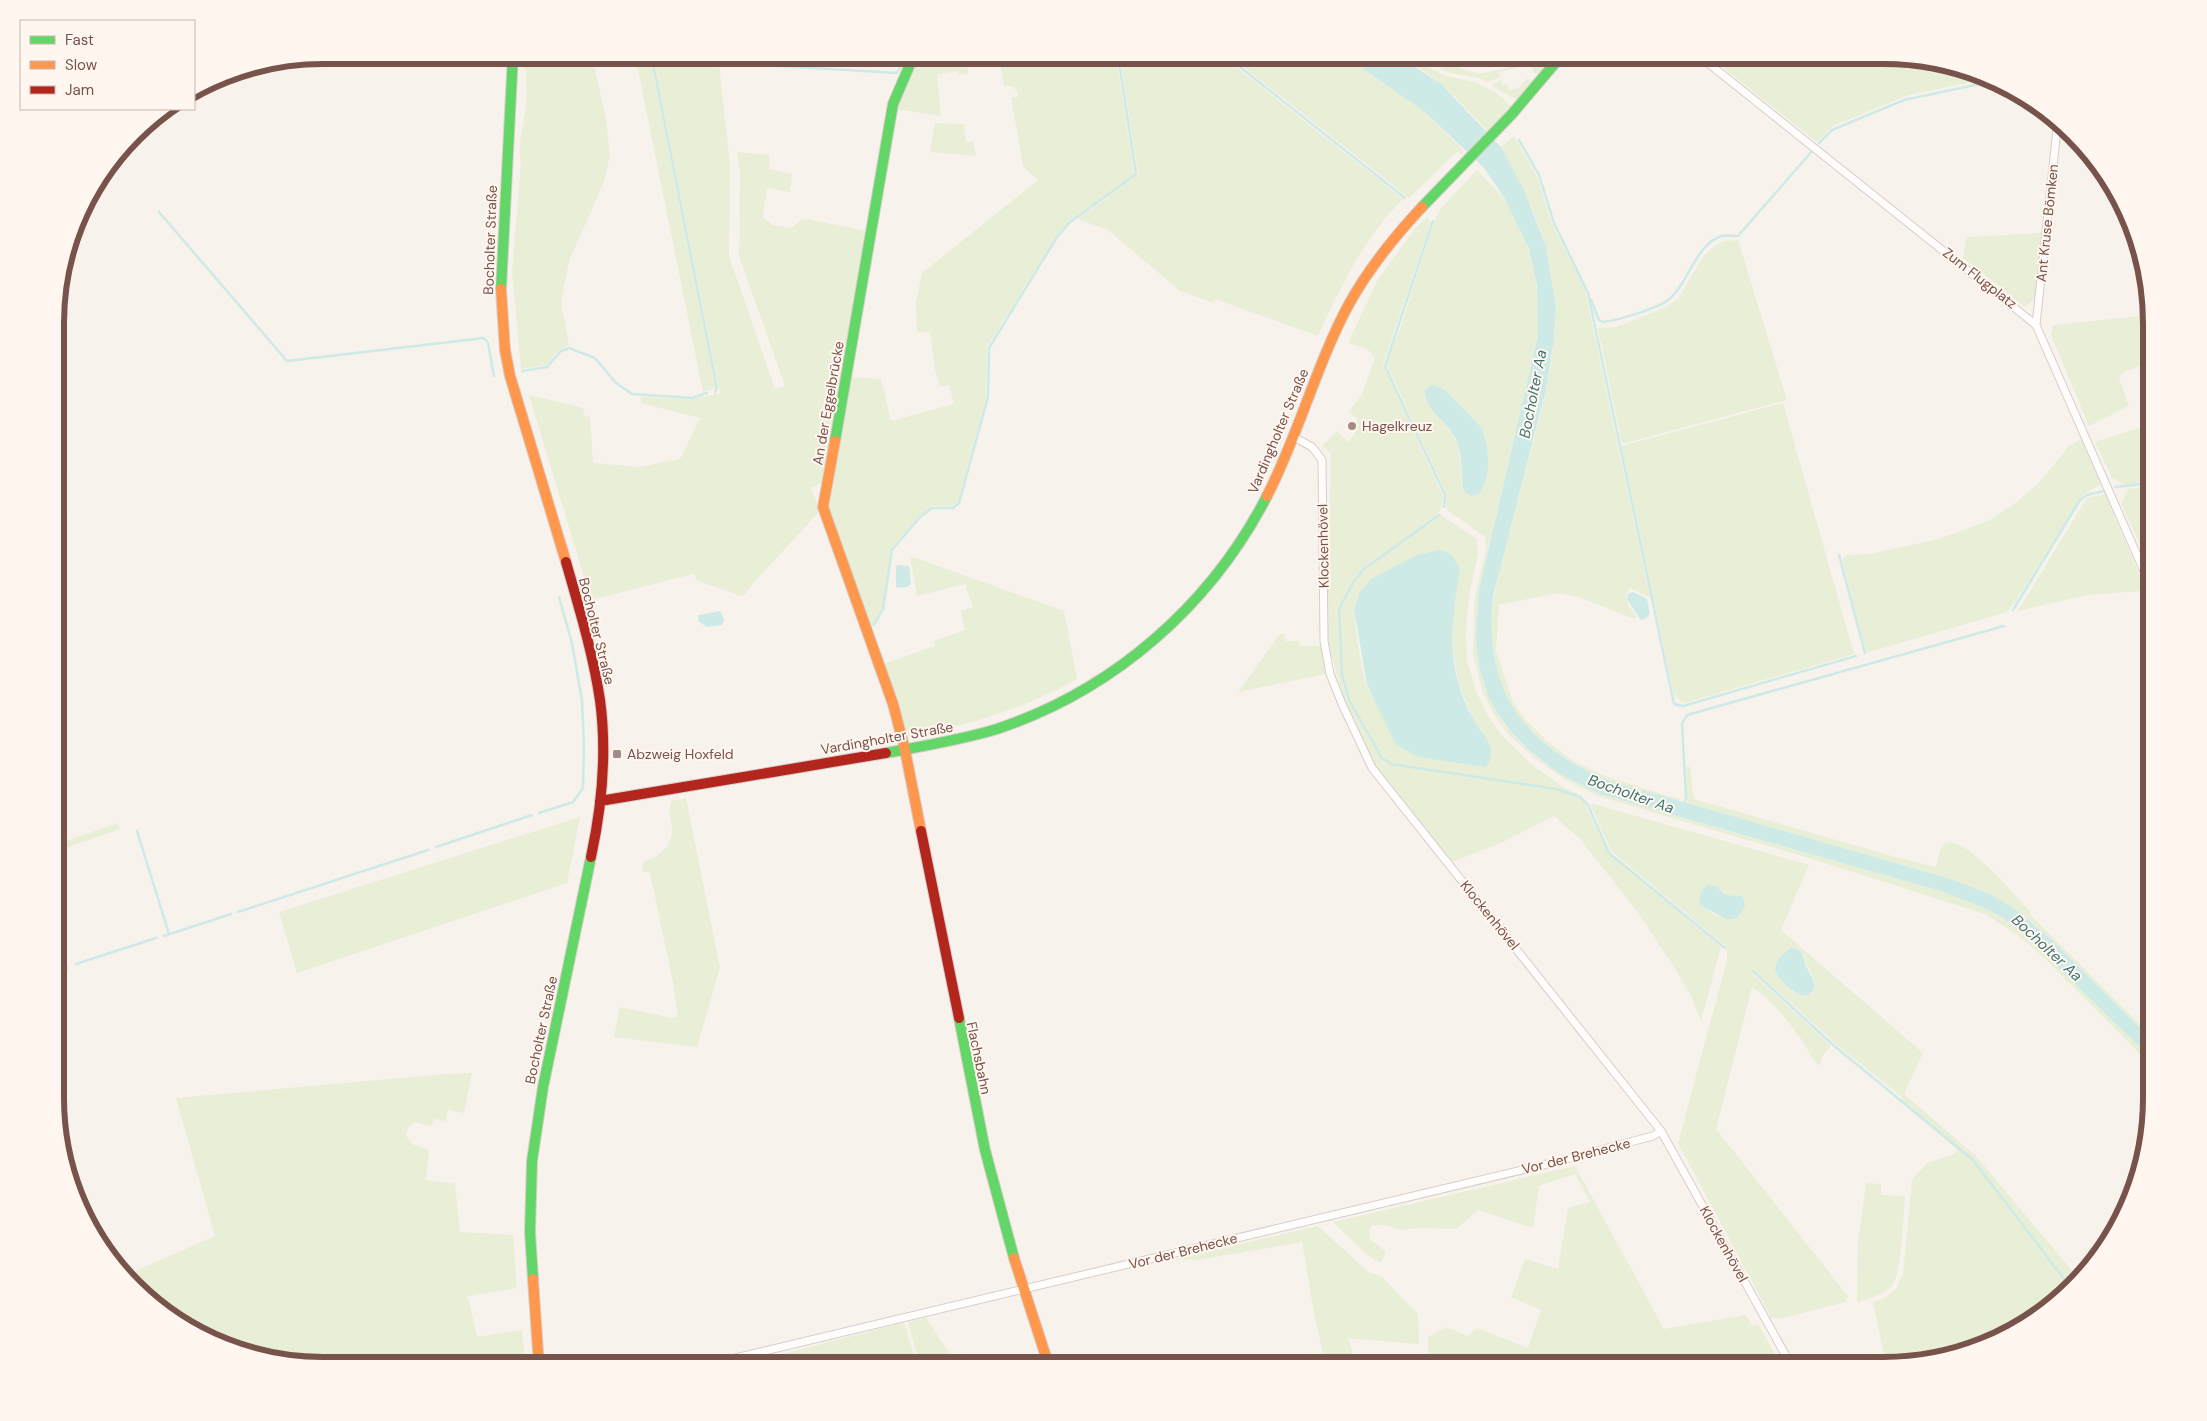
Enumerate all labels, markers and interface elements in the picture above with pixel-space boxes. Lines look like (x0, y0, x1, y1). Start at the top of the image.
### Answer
legend (20, 20, 195, 110)
text: Fast (65, 30, 94, 50)
text: Slow (65, 55, 98, 75)
text: Jam (65, 80, 94, 100)
street label: Ant Kruse Bömken (2032, 163, 2062, 283)
street label: Bocholter Straße (479, 185, 501, 295)
street label: Zum Flugplatz (1939, 243, 2021, 313)
street label: An der Eggelbrücke (808, 340, 848, 466)
water label: Bocholter Aa (1515, 348, 1551, 440)
street label: Vardingholter Straße (1244, 366, 1313, 496)
place label: Hagelkreuz (1362, 417, 1432, 435)
marker: Hagelkreuz (1346, 420, 1358, 432)
street label: Klockenhövel (1313, 504, 1333, 588)
street label: Bocholter Straße (575, 576, 619, 686)
street label: Vardingholter Straße (819, 717, 955, 759)
place label: Abzweig Hoxfeld (627, 745, 734, 763)
marker: Abzweig Hoxfeld (611, 748, 623, 760)
water label: Bocholter Aa (1585, 770, 1677, 818)
street label: Klockenhövel (1456, 877, 1524, 953)
water label: Bocholter Aa (2007, 910, 2087, 986)
street label: Bocholter Straße (521, 974, 561, 1086)
street label: Flachsbahn (963, 1020, 995, 1096)
street label: Vor der Brehecke (1520, 1134, 1632, 1178)
street label: Klockenhövel (1696, 1203, 1752, 1285)
street label: Vor der Brehecke (1127, 1229, 1239, 1273)

